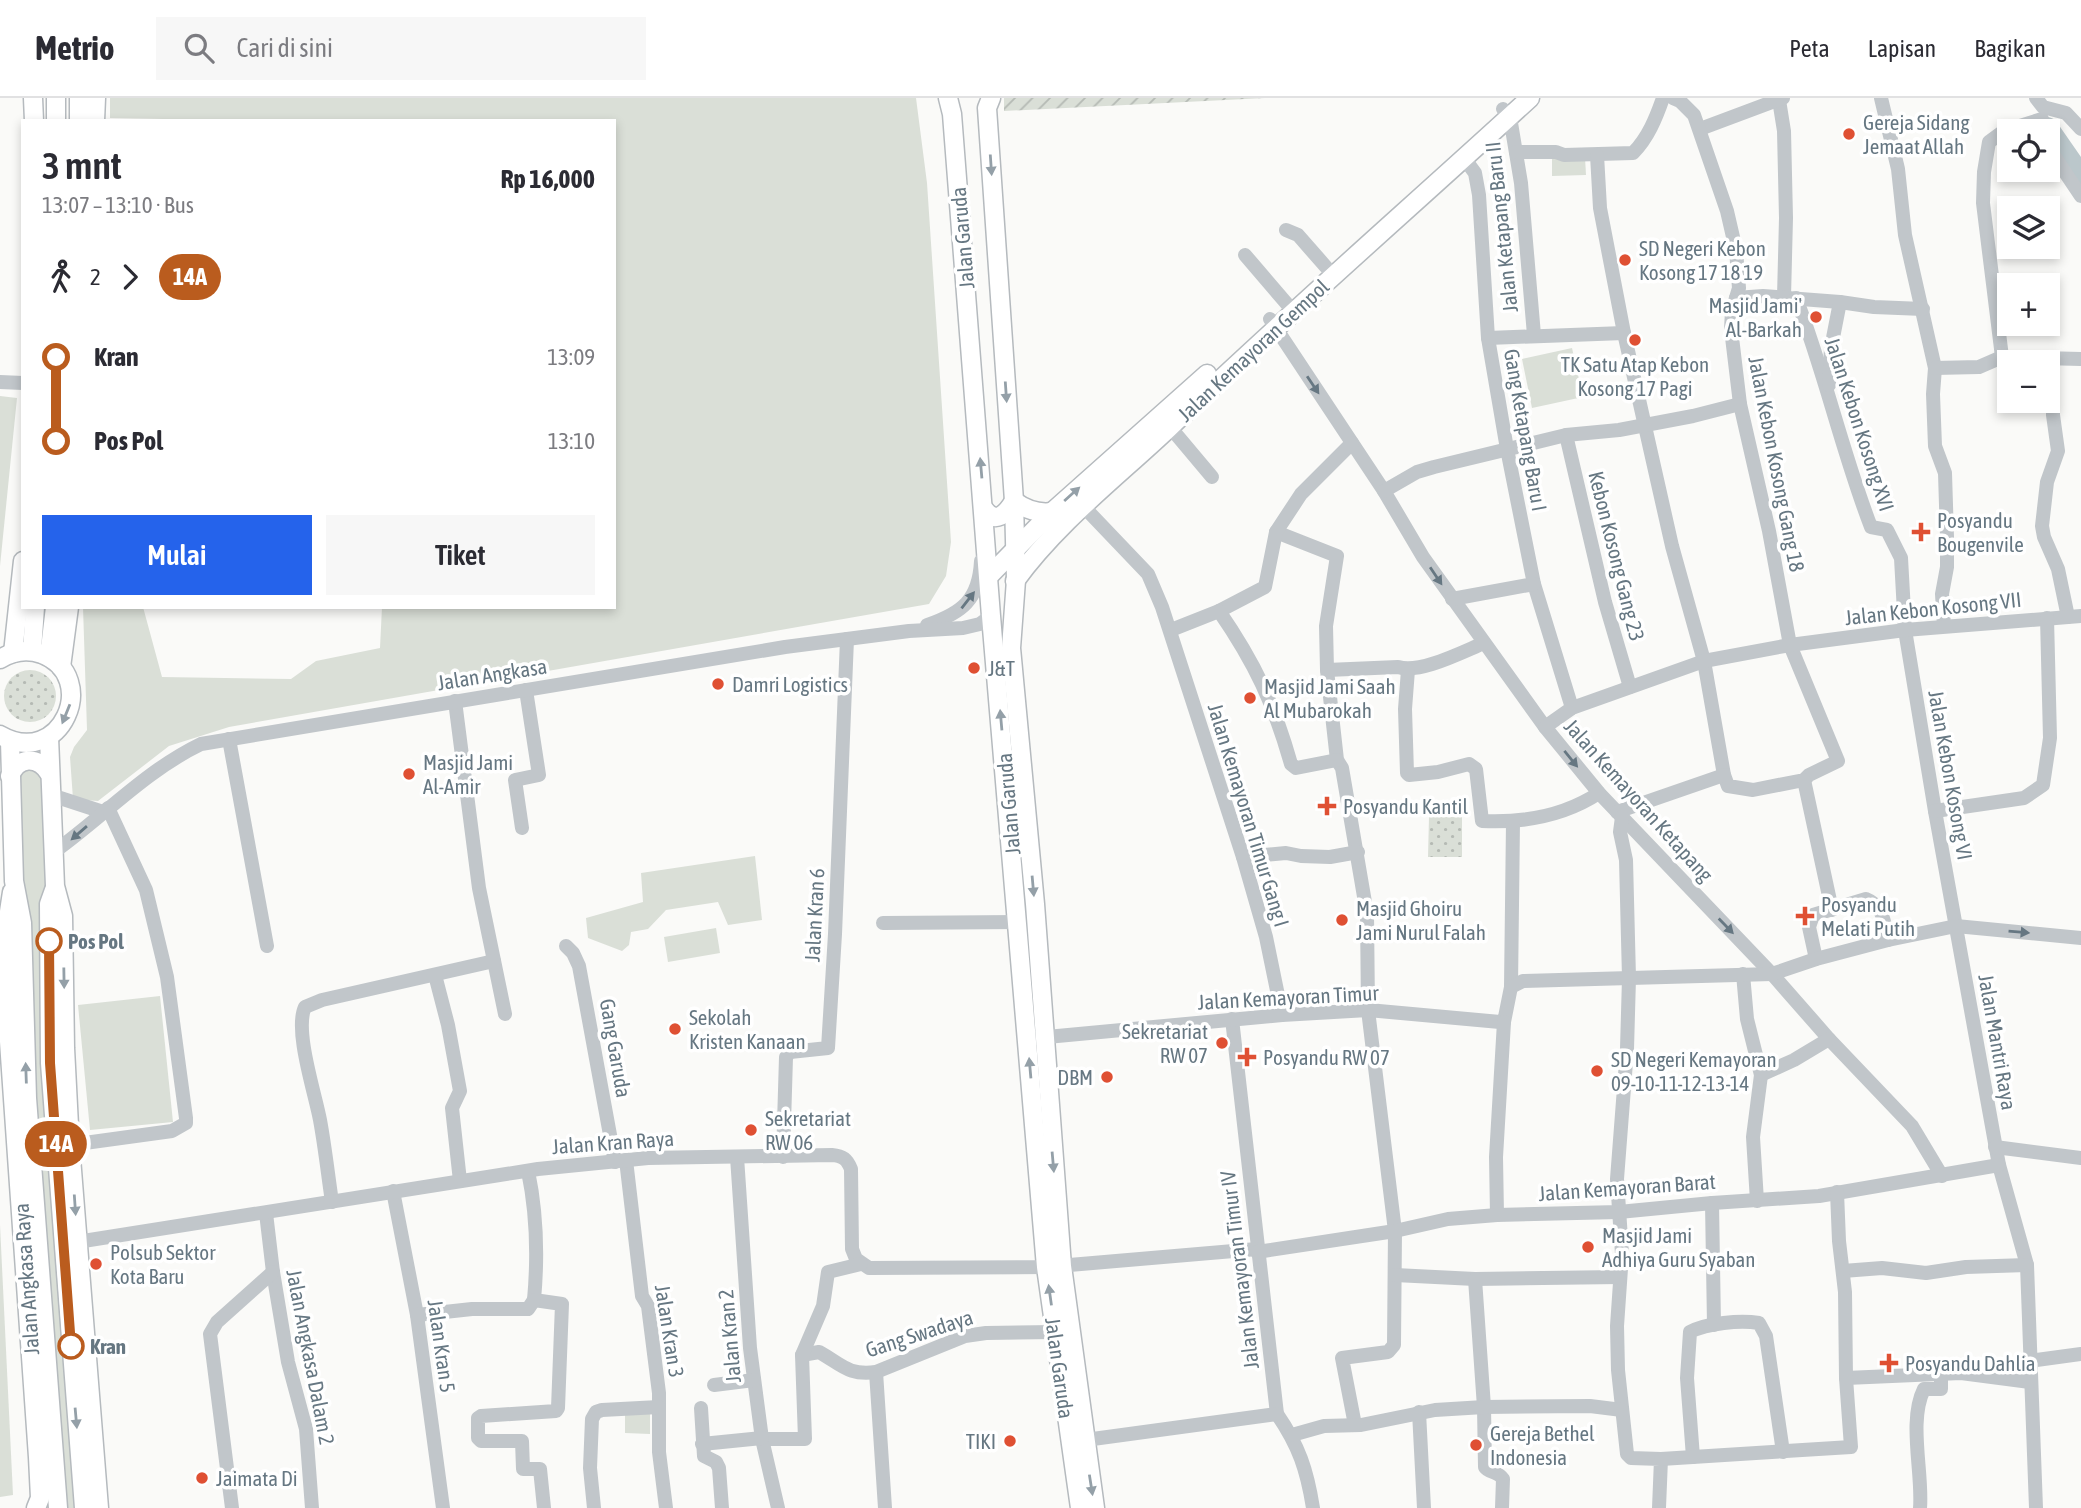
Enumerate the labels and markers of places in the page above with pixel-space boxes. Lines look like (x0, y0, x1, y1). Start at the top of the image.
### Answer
place label: Gereja Sidang Jemaat Allah (1863, 110, 1969, 158)
marker: Gereja Sidang Jemaat Allah (1841, 126, 1857, 142)
place label: SD Negeri Kebon Kosong 17 18 19 (1639, 236, 1766, 284)
marker: SD Negeri Kebon Kosong 17 18 19 (1617, 252, 1633, 268)
place label: Masjid Jami' Al-Barkah (1708, 293, 1802, 341)
marker: Masjid Jami' Al-Barkah (1808, 309, 1824, 325)
marker: TK Satu Atap Kebon Kosong 17 Pagi (1627, 332, 1643, 348)
place label: TK Satu Atap Kebon Kosong 17 Pagi (1561, 352, 1709, 400)
place label: Posyandu Bougenvile (1937, 508, 2024, 556)
marker: Posyandu Bougenvile (1911, 522, 1931, 542)
place label: J&T (988, 656, 1015, 680)
marker: J&T (966, 660, 982, 676)
place label: Damri Logistics (732, 672, 848, 696)
place label: Masjid Jami Saah Al Mubarokah (1264, 674, 1396, 722)
marker: Damri Logistics (710, 676, 726, 692)
marker: Masjid Jami Saah Al Mubarokah (1242, 690, 1258, 706)
place label: Masjid Jami Al-Amir (423, 750, 513, 798)
marker: Masjid Jami Al-Amir (401, 766, 417, 782)
place label: Posyandu Kantil (1343, 794, 1468, 818)
marker: Posyandu Kantil (1317, 796, 1337, 816)
place label: Posyandu Melati Putih (1821, 892, 1915, 940)
place label: Masjid Ghoiru Jami Nurul Falah (1356, 896, 1486, 944)
marker: Posyandu Melati Putih (1795, 906, 1815, 926)
marker: Masjid Ghoiru Jami Nurul Falah (1334, 912, 1350, 928)
marker: Pos Pol (36, 928, 62, 954)
place label: Pos Pol (68, 929, 124, 953)
place label: Sekolah Kristen Kanaan (689, 1005, 806, 1053)
place label: Sekretariat RW 07 (1122, 1019, 1208, 1067)
marker: Sekolah Kristen Kanaan (667, 1021, 683, 1037)
marker: Sekretariat RW 07 (1214, 1035, 1230, 1051)
place label: Posyandu RW 07 (1263, 1045, 1390, 1069)
marker: Posyandu RW 07 (1237, 1047, 1257, 1067)
place label: SD Negeri Kemayoran 09-10-11-12-13-14 (1611, 1047, 1777, 1095)
marker: SD Negeri Kemayoran 09-10-11-12-13-14 (1589, 1063, 1605, 1079)
place label: DBM (1057, 1065, 1093, 1089)
marker: DBM (1099, 1069, 1115, 1085)
place label: Sekretariat RW 06 (765, 1106, 851, 1154)
marker: Sekretariat RW 06 (743, 1122, 759, 1138)
place label: Masjid Jami Adhiya Guru Syaban (1602, 1223, 1756, 1271)
marker: Masjid Jami Adhiya Guru Syaban (1580, 1239, 1596, 1255)
place label: Polsub Sektor Kota Baru (110, 1240, 216, 1288)
marker: Polsub Sektor Kota Baru (88, 1256, 104, 1272)
marker: Kran (58, 1333, 84, 1359)
place label: Kran (90, 1334, 126, 1358)
place label: Posyandu Dahlia (1905, 1351, 2036, 1375)
marker: Posyandu Dahlia (1879, 1353, 1899, 1373)
place label: Gereja Bethel Indonesia (1490, 1421, 1595, 1469)
place label: TIKI (966, 1429, 996, 1453)
marker: TIKI (1002, 1433, 1018, 1449)
marker: Gereja Bethel Indonesia (1468, 1437, 1484, 1453)
place label: Jaimata Di (216, 1466, 297, 1490)
marker: Jaimata Di (194, 1470, 210, 1486)

